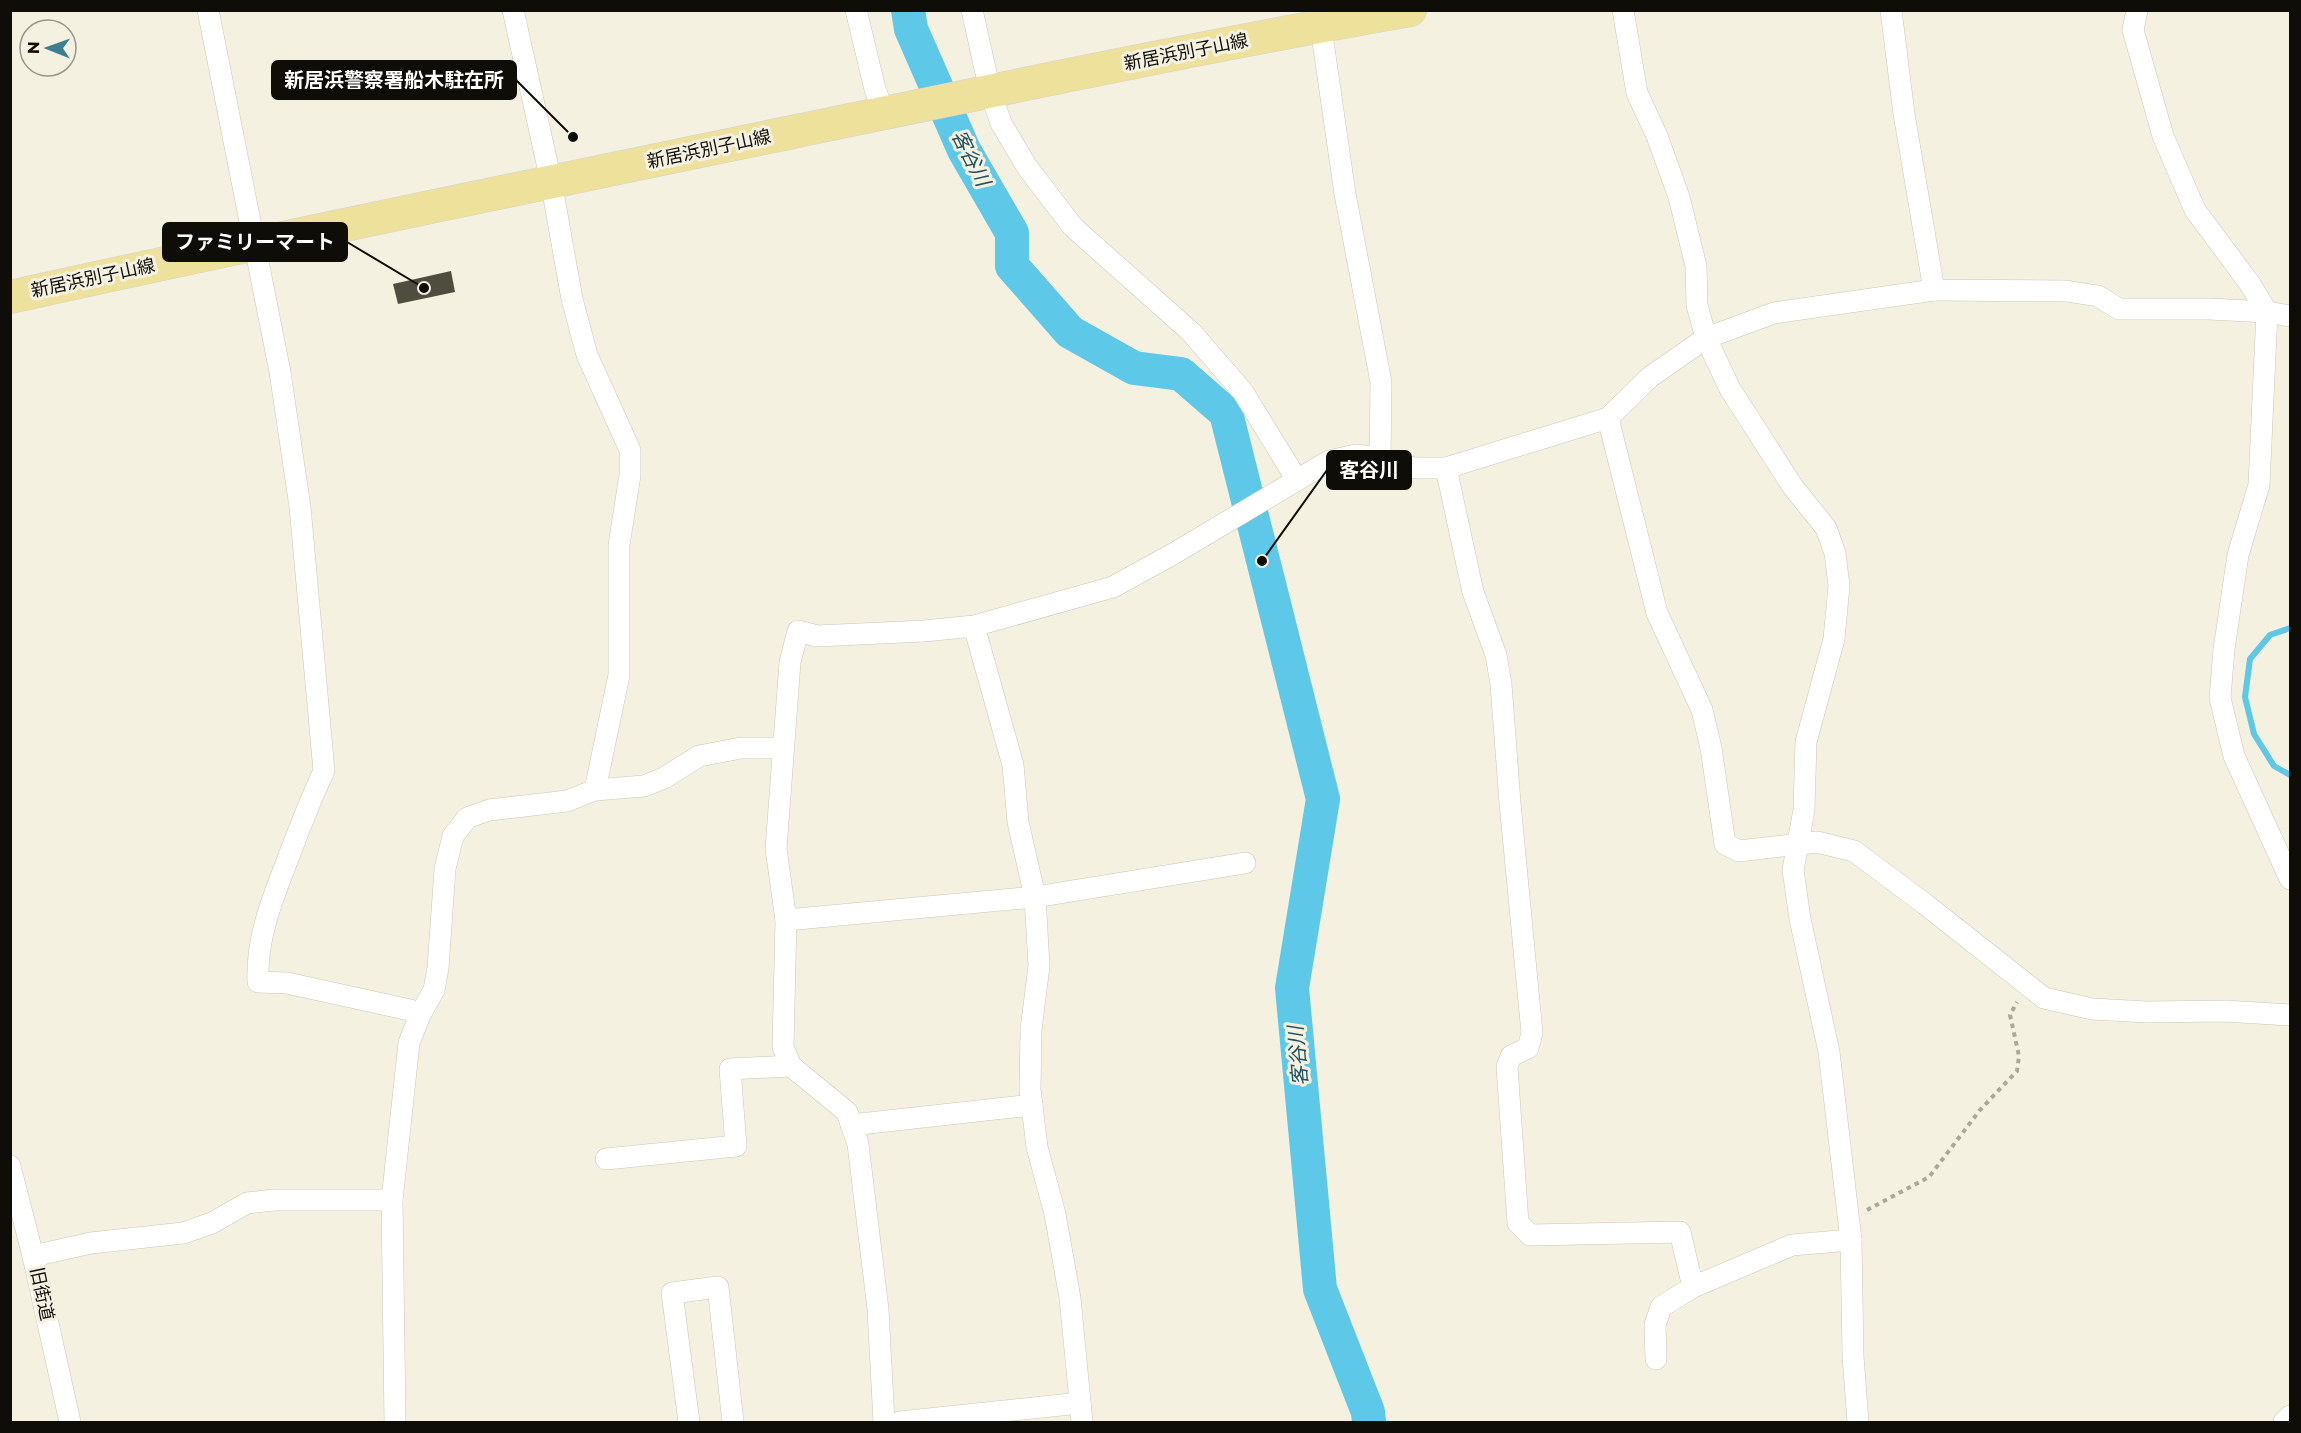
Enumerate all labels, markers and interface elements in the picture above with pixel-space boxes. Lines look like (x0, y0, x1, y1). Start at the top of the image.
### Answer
north arrow (18, 18, 78, 78)
street label: 新居浜別子山線 (1122, 29, 1250, 75)
text: N (24, 41, 43, 54)
callout: 新居浜警察署船木駐在所 (272, 61, 516, 99)
text: 新居浜警察署船木駐在所 (284, 68, 504, 92)
street label: 新居浜別子山線 (645, 125, 773, 173)
water label: 客谷川 (947, 126, 996, 192)
callout: ファミリーマート (163, 223, 347, 261)
text: ファミリーマート (175, 230, 335, 254)
street label: 新居浜別子山線 (29, 254, 157, 302)
callout: 客谷川 (1327, 451, 1411, 489)
text: 客谷川 (1339, 458, 1399, 482)
water label: 客谷川 (1283, 1023, 1313, 1087)
street label: 旧街道 (26, 1265, 58, 1323)

